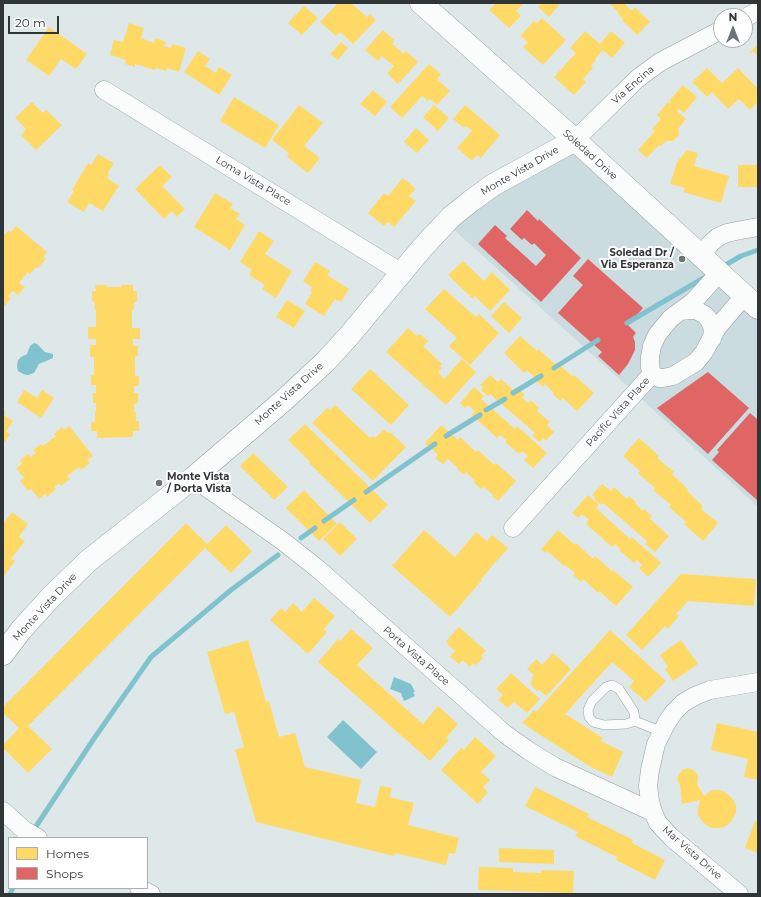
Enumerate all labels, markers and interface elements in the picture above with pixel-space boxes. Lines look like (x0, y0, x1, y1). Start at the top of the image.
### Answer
scale bar (10, 8, 61, 34)
north arrow (713, 8, 753, 48)
text: N (729, 10, 737, 24)
text: 20 m (15, 15, 46, 30)
street label: Via Encina (609, 63, 657, 107)
street label: Soledad Drive (560, 127, 620, 183)
street label: Monte Vista Drive (479, 144, 561, 198)
street label: Loma Vista Place (213, 154, 293, 208)
place label: Soledad Dr / Via Esperanza (601, 247, 674, 270)
marker: Soledad Dr / Via Esperanza (677, 254, 687, 264)
street label: Monte Vista Drive (252, 360, 326, 428)
street label: Pacific Vista Place (584, 375, 652, 449)
place label: Monte Vista / Porta Vista (167, 471, 231, 494)
marker: Monte Vista / Porta Vista (154, 478, 164, 488)
street label: Monte Vista Drive (11, 571, 79, 643)
street label: Porta Vista Place (380, 624, 452, 688)
street label: Mar Vista Drive (660, 824, 724, 882)
legend (8, 837, 148, 889)
text: Homes (46, 846, 89, 861)
text: Shops (46, 866, 83, 881)

